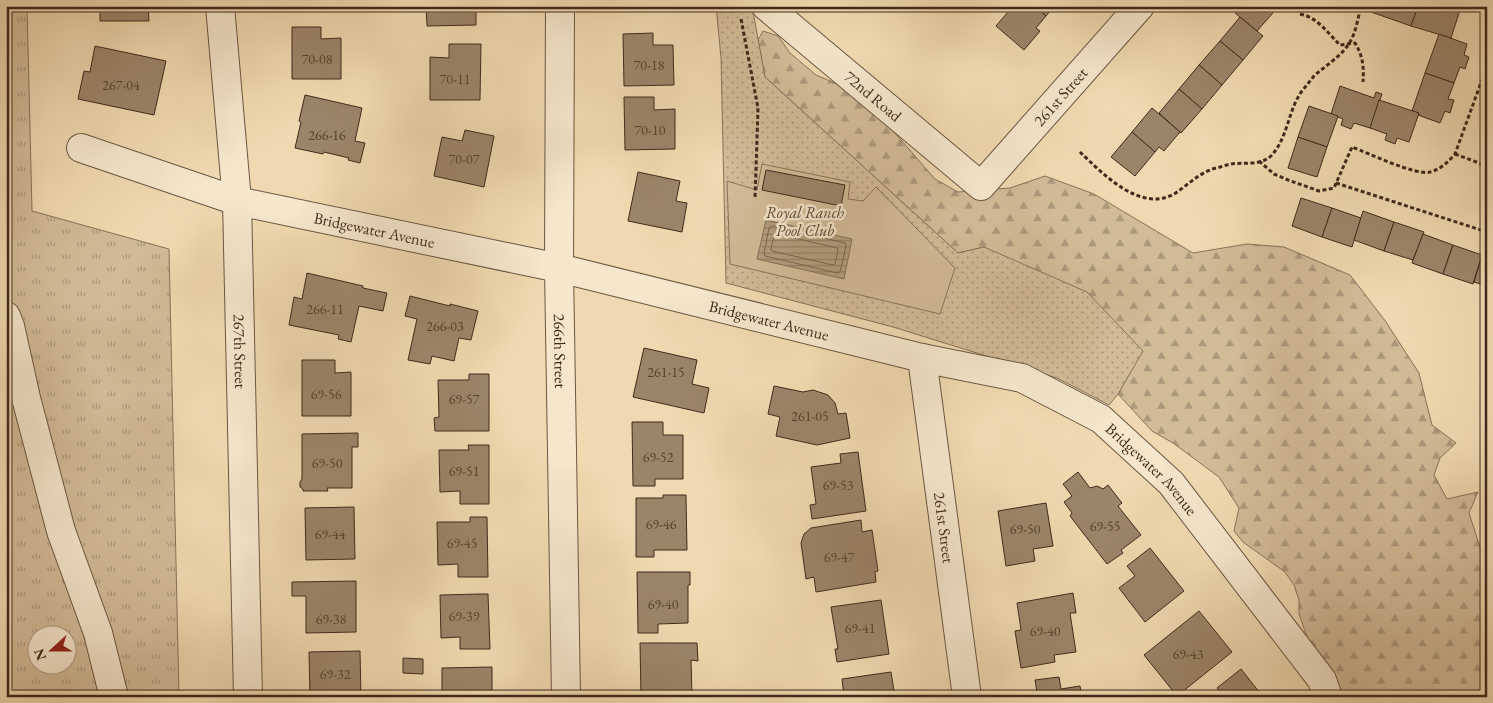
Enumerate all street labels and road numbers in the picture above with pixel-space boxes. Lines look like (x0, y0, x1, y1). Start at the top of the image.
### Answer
street label: 261st Street (1029, 63, 1092, 131)
street label: 72nd Road (840, 66, 907, 127)
street label: Bridgewater Avenue (312, 207, 437, 253)
street label: Bridgewater Avenue (707, 296, 831, 346)
street label: 266th Street (549, 313, 571, 389)
street label: 267th Street (229, 314, 251, 389)
street label: Bridgewater Avenue (1101, 418, 1202, 520)
street label: 261st Street (929, 491, 959, 564)

